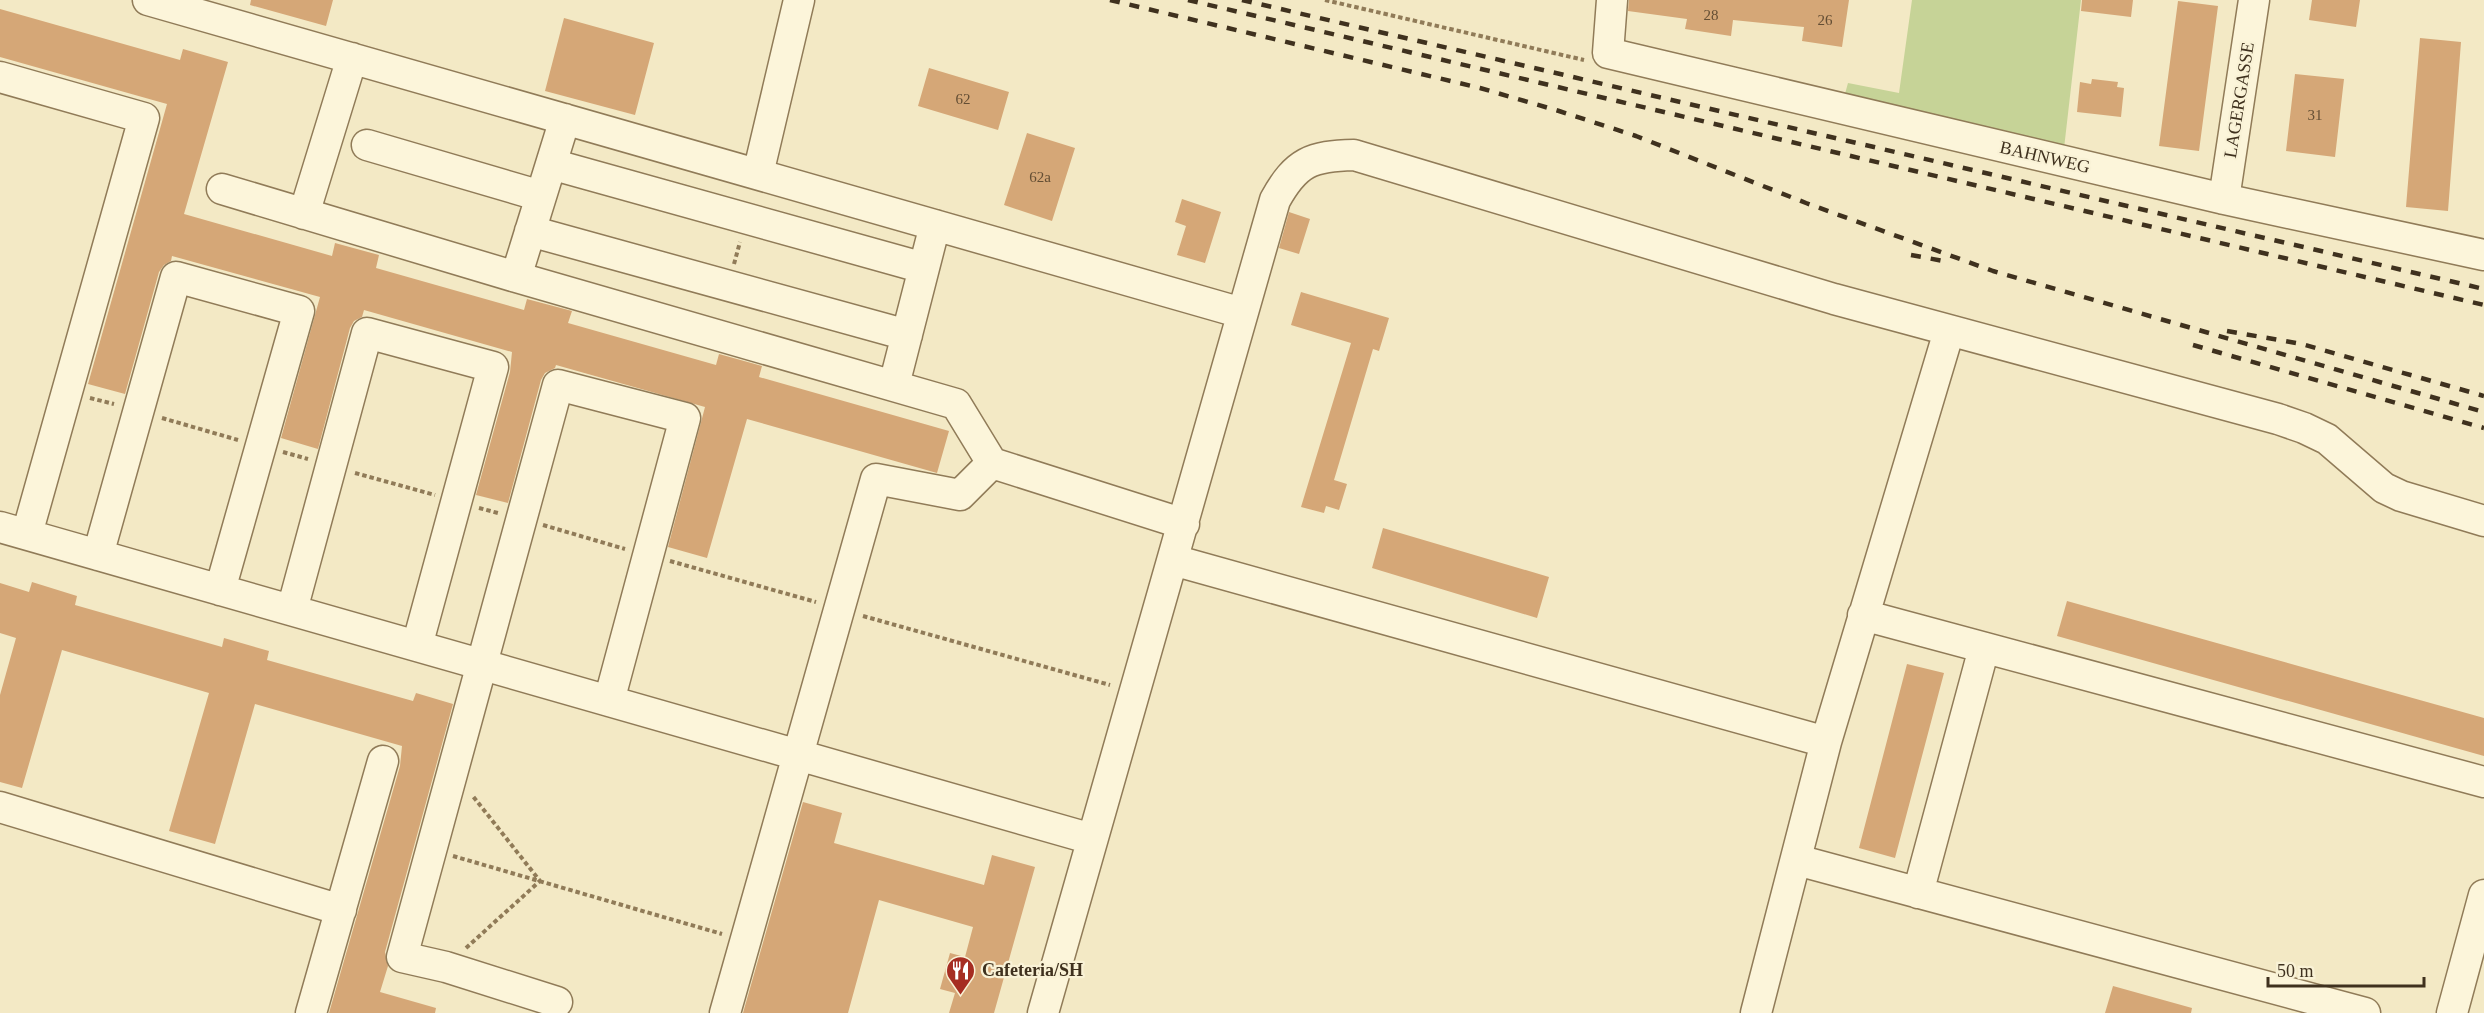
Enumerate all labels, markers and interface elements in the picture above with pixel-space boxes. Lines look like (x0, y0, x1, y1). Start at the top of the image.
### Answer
house number: 28 (1704, 7, 1719, 23)
house number: 26 (1818, 12, 1833, 28)
street label: LAGERGASSE (2220, 41, 2258, 159)
house number: 62 (956, 91, 971, 107)
house number: 31 (2308, 107, 2323, 123)
street label: BAHNWEG (1998, 137, 2092, 177)
house number: 62a (1029, 169, 1051, 185)
scale bar (2268, 950, 2424, 988)
restaurant icon: Cafeteria/SH (945, 954, 977, 996)
place label: Cafeteria/SH (982, 960, 1083, 980)
text: 50 m (2277, 961, 2314, 981)

